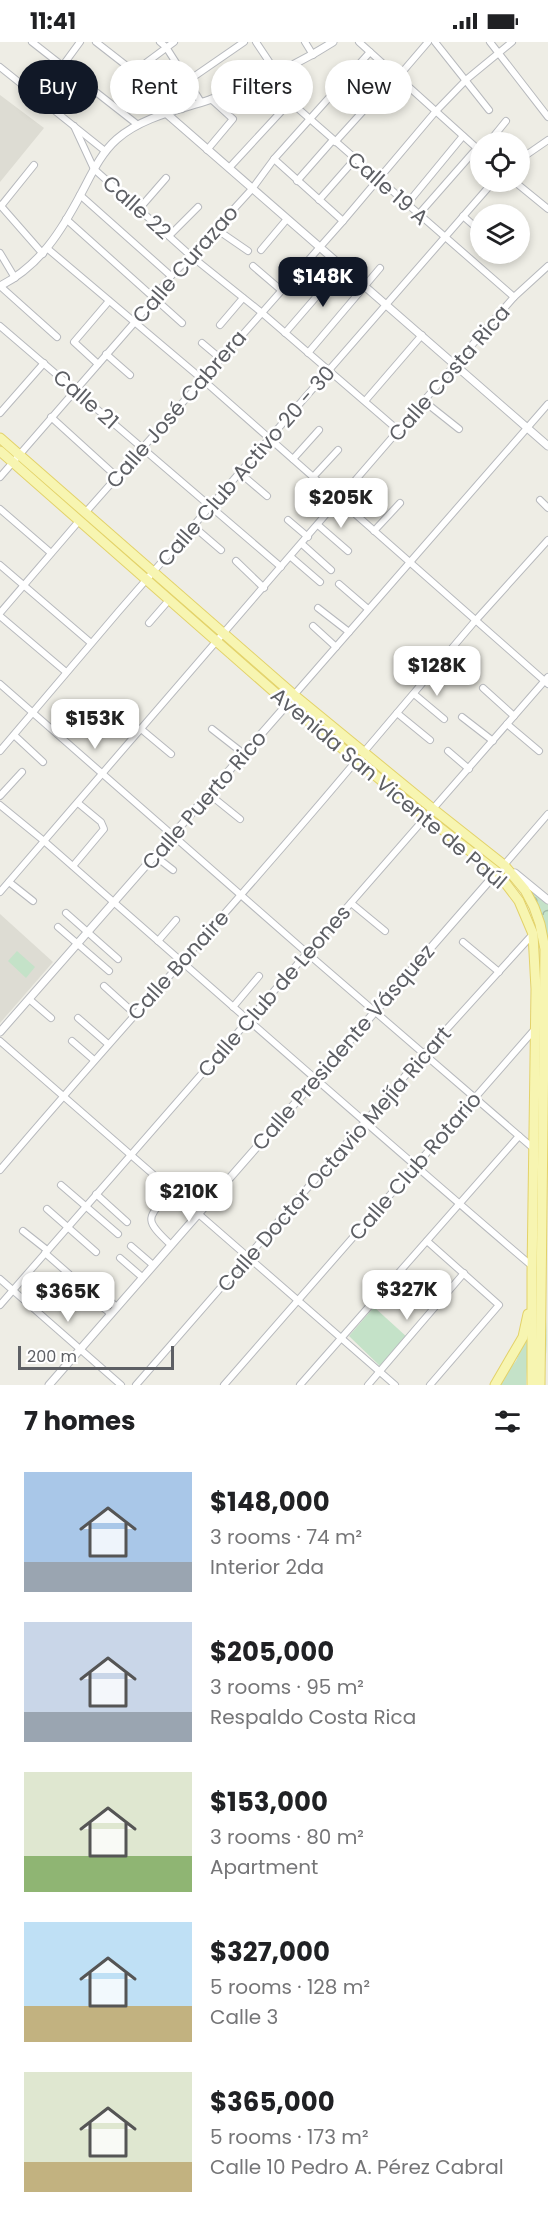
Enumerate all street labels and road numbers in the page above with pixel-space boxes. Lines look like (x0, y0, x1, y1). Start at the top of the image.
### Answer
street label: Calle 19 A (341, 145, 435, 231)
street label: Calle 22 (96, 168, 178, 246)
street label: Calle Curazao (125, 199, 245, 329)
street label: Calle Costa Rica (382, 298, 516, 448)
street label: Calle José Cabrera (99, 324, 253, 494)
street label: Calle Club Activo 20 - 30 (150, 359, 342, 573)
street label: Calle 21 (47, 362, 125, 436)
street label: Avenida San Vicente de Paúl (265, 681, 513, 895)
street label: Calle Puerto Rico (135, 724, 273, 876)
street label: Calle Club de Leones (191, 899, 357, 1083)
street label: Calle Bonaire (121, 904, 235, 1026)
street label: Calle Presidente Vásquez (245, 937, 441, 1157)
street label: Calle Doctor Octavio Mejía Ricart (210, 1020, 458, 1298)
street label: Calle Club Rotario (342, 1085, 488, 1247)

